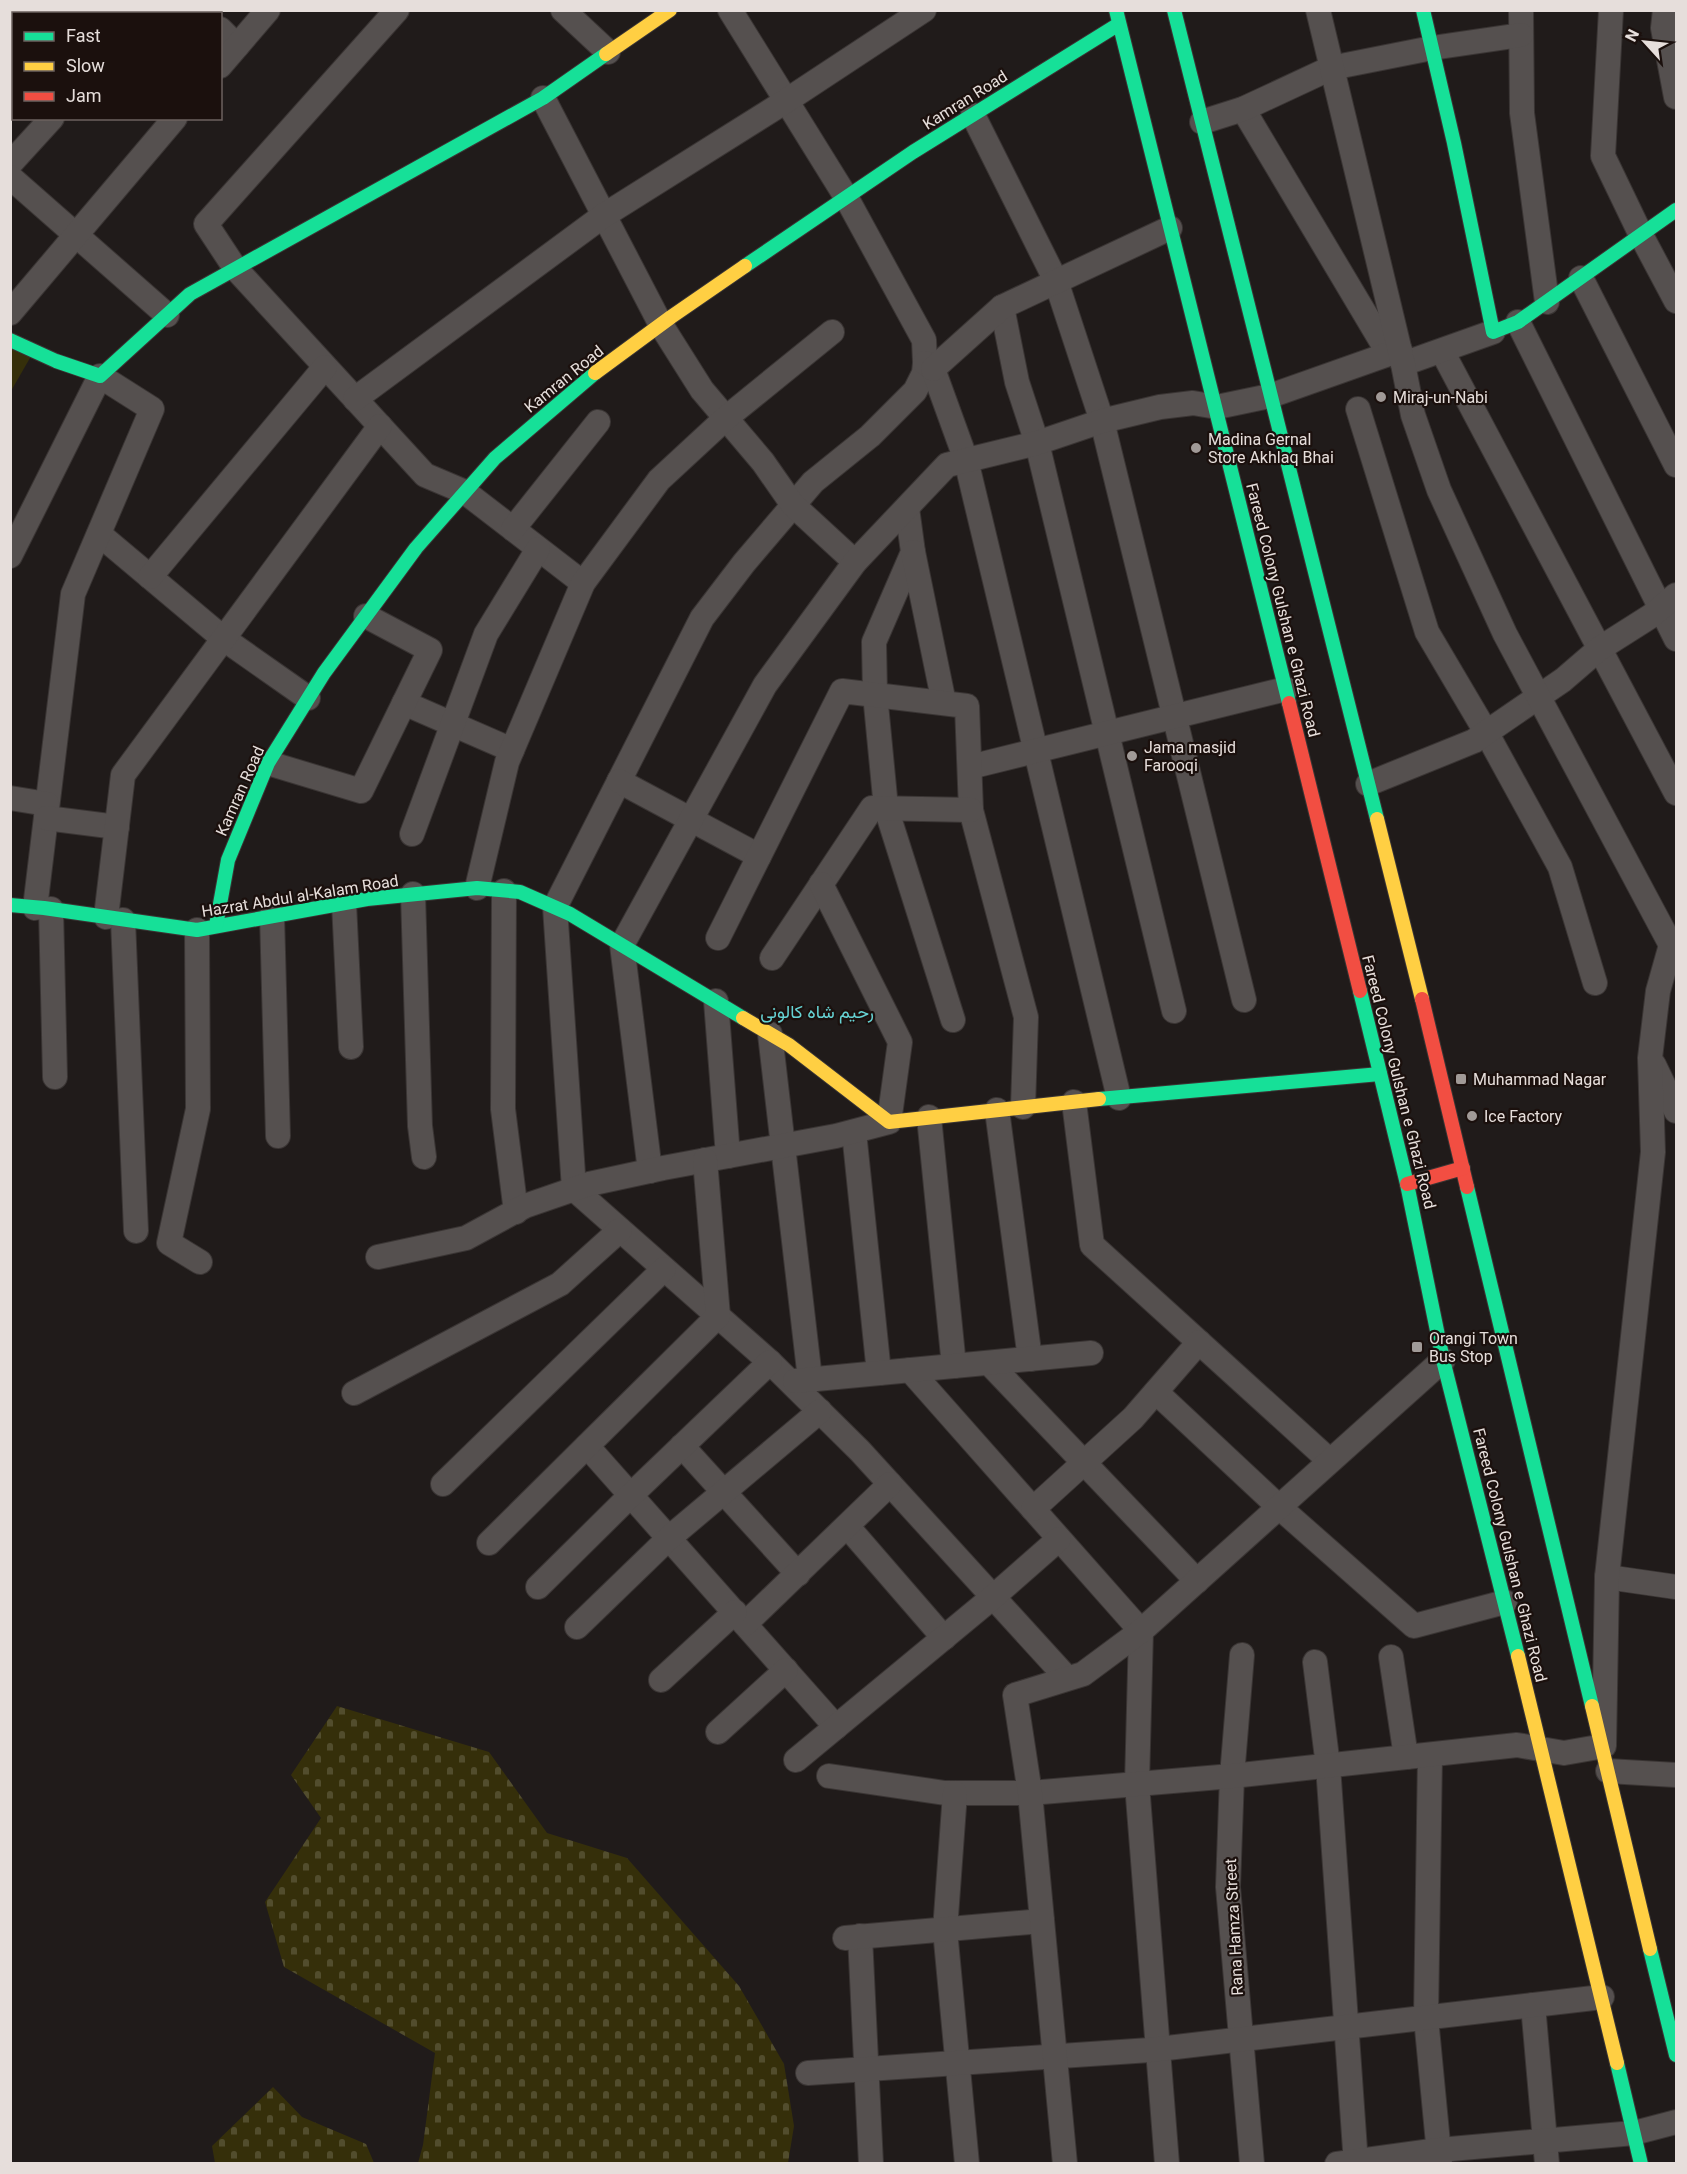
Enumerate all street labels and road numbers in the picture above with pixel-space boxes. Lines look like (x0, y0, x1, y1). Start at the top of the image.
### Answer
street label: Kamran Road (919, 66, 1011, 134)
street label: Kamran Road (521, 341, 607, 417)
street label: Fareed Colony Gulshan e Ghazi Road (1242, 481, 1324, 739)
street label: Kamran Road (212, 743, 268, 839)
street label: Hazrat Abdul al-Kalam Road (200, 871, 400, 921)
street label: Fareed Colony Gulshan e Ghazi Road (1358, 953, 1440, 1211)
street label: Fareed Colony Gulshan e Ghazi Road (1469, 1426, 1551, 1684)
street label: Rana Hamza Street (1221, 1858, 1247, 1996)

